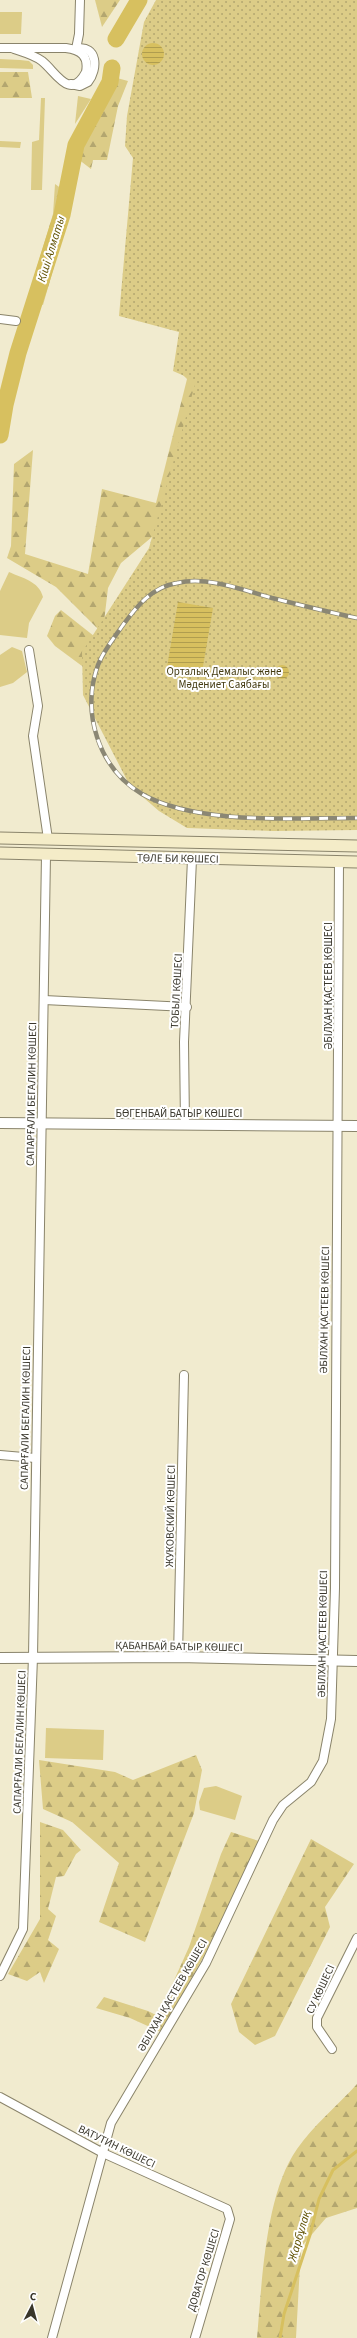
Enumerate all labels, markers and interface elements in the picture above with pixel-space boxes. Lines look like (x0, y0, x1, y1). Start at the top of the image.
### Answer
water label: Кіші Алматы (33, 214, 70, 284)
park label: Орталық Демалыс және Мәдениет Саябағы (166, 664, 282, 692)
street label: ТӨЛЕ БИ КӨШЕСІ (137, 850, 219, 867)
street label: ӘБІЛХАН ҚАСТЕЕВ КӨШЕСІ (321, 922, 336, 1050)
street label: ТОБЫЛ КӨШЕСІ (167, 953, 186, 1029)
street label: САПАРҒАЛИ БЕГАЛИН КӨШЕСІ (23, 1022, 40, 1166)
street label: БӨГЕНБАЙ БАТЫР КӨШЕСІ (116, 1106, 242, 1121)
street label: ӘБІЛХАН ҚАСТЕЕВ КӨШЕСІ (316, 1246, 333, 1374)
street label: САПАРҒАЛИ БЕГАЛИН КӨШЕСІ (17, 1346, 34, 1490)
street label: ЖУКОВСКИЙ КӨШЕСІ (162, 1465, 179, 1567)
street label: ӘБІЛХАН ҚАСТЕЕВ КӨШЕСІ (314, 1570, 331, 1698)
street label: ҚАБАНБАЙ БАТЫР КӨШЕСІ (115, 1638, 243, 1655)
street label: САПАРҒАЛИ БЕГАЛИН КӨШЕСІ (9, 1670, 30, 1814)
street label: ӘБІЛХАН ҚАСТЕЕВ КӨШЕСІ (134, 1936, 211, 2054)
street label: СУ КӨШЕСІ (303, 1962, 338, 2016)
street label: ВАТУТИН КӨШЕСІ (76, 2121, 158, 2172)
water label: Жарбұлақ (284, 2209, 315, 2265)
street label: ДОВАТОР КӨШЕСІ (184, 2227, 223, 2313)
north arrow (12, 2286, 52, 2326)
text: С (29, 2289, 38, 2304)

